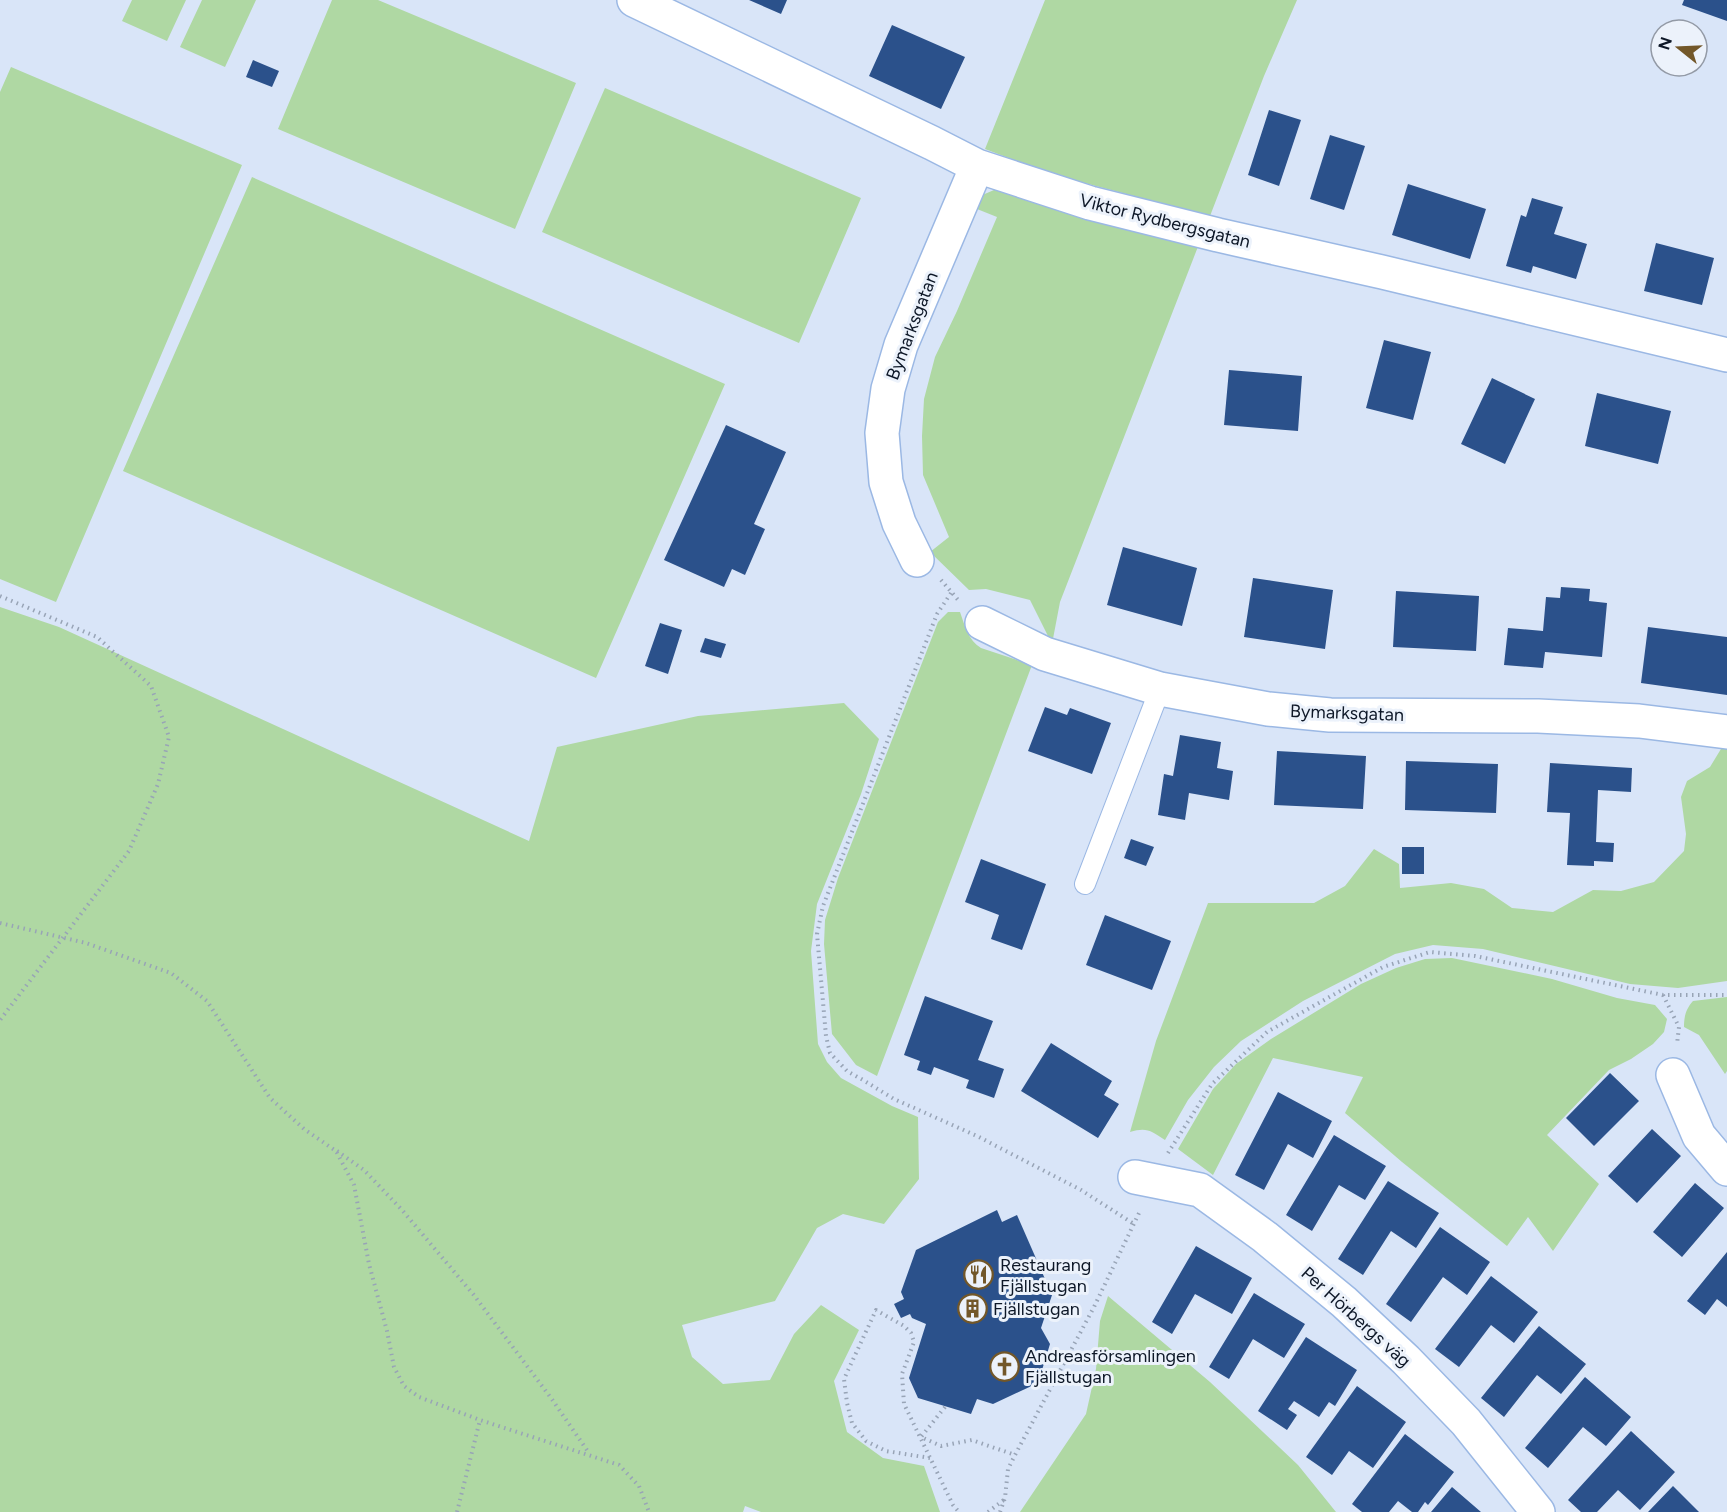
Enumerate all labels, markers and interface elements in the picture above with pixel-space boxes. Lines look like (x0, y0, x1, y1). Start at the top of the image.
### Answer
north arrow (1649, 18, 1709, 78)
text: N (1654, 35, 1676, 52)
street label: Viktor Rydbergsgatan (1077, 189, 1253, 253)
street label: Bymarksgatan (881, 269, 943, 383)
street label: Bymarksgatan (1290, 700, 1404, 726)
place label: Restaurang Fjällstugan (1000, 1254, 1091, 1297)
restaurant icon: Restaurang Fjällstugan (963, 1259, 995, 1291)
street label: Per Hörbergs väg (1297, 1262, 1415, 1372)
building icon: Fjällstugan (956, 1293, 988, 1325)
place label: Fjällstugan (993, 1298, 1080, 1320)
place label: Andreasförsamlingen Fjällstugan (1025, 1345, 1196, 1388)
church icon: Andreasförsamlingen Fjällstugan (988, 1350, 1020, 1382)

